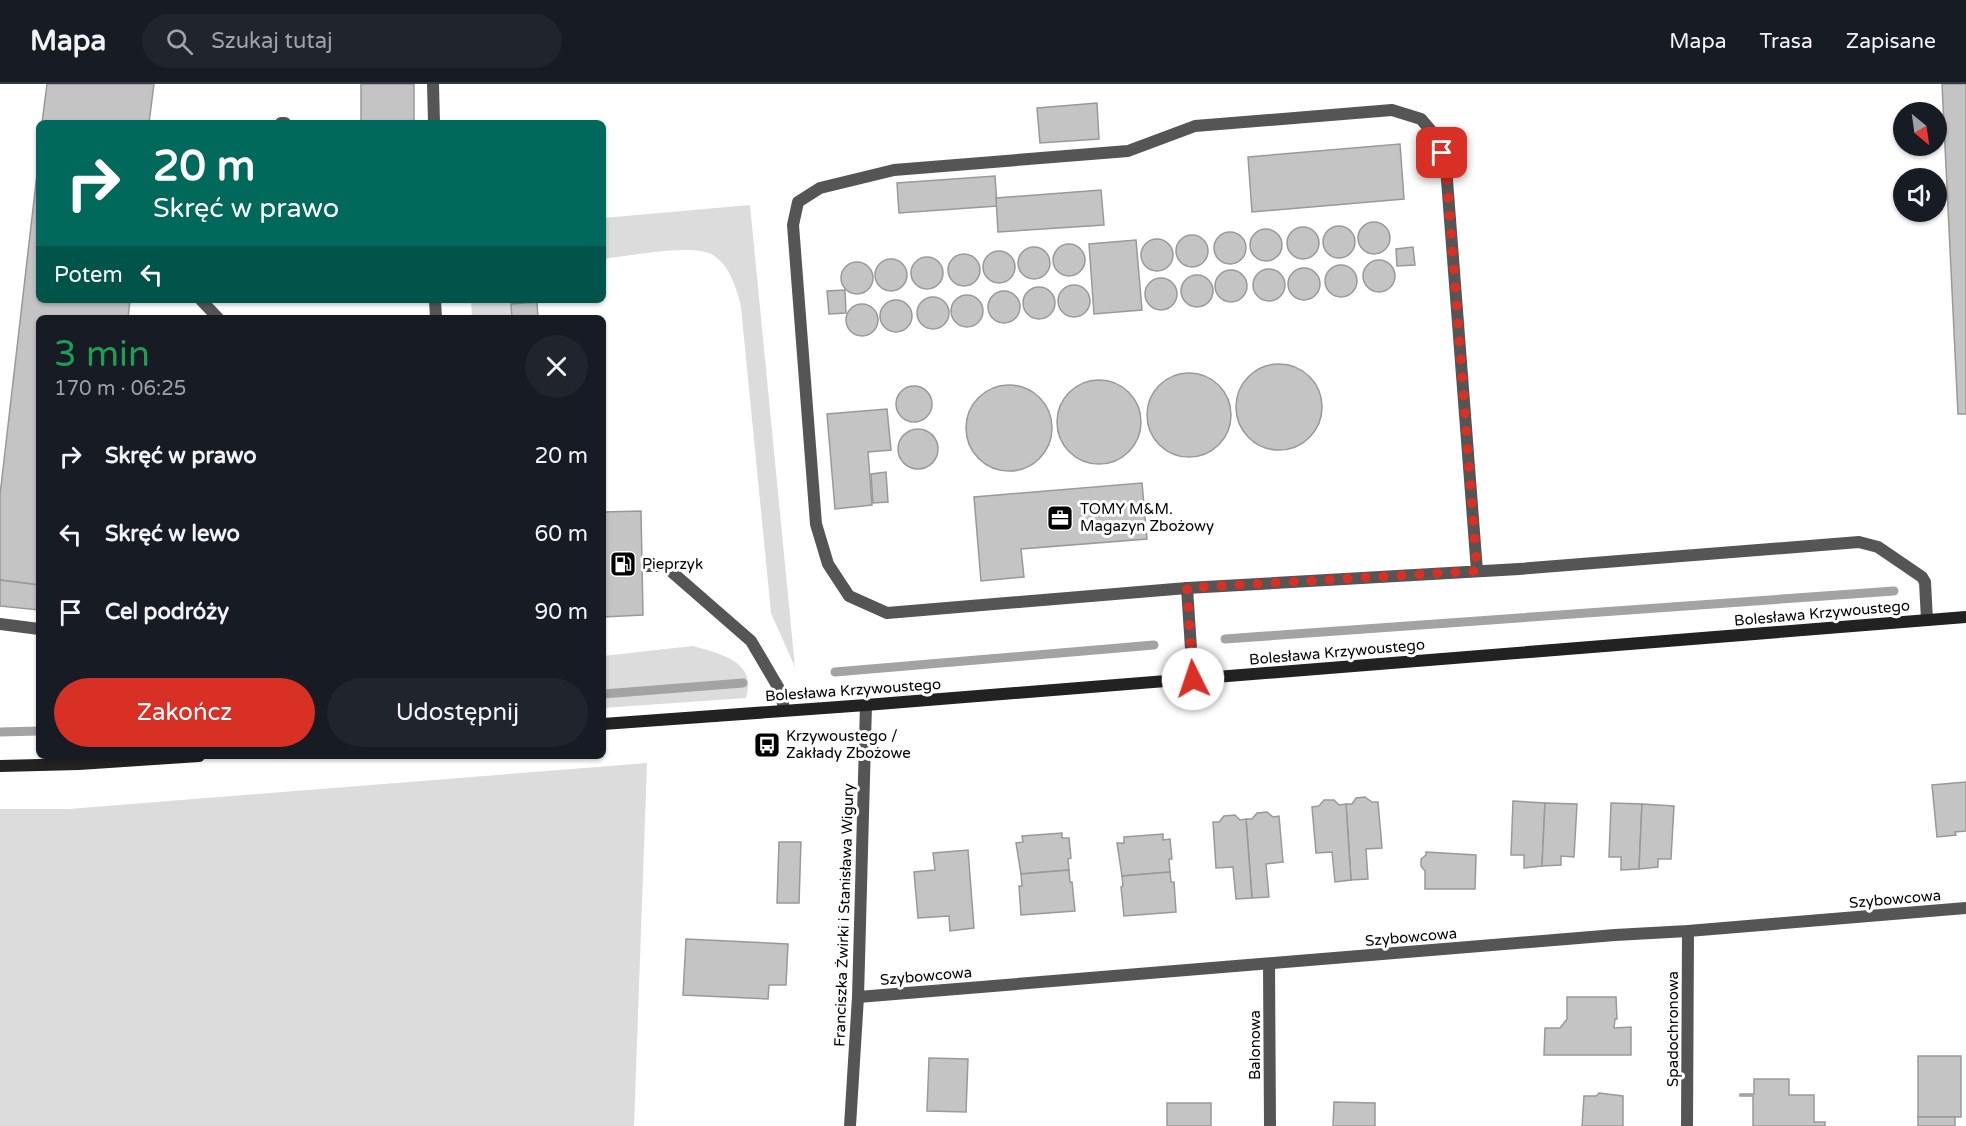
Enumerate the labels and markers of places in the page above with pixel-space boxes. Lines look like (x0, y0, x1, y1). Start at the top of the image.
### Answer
pin (1416, 127, 1467, 178)
place label: TOMY M&M. Magazyn Zbożowy (1080, 500, 1214, 535)
office icon: TOMY M&M. Magazyn Zbożowy (1045, 503, 1075, 533)
fuel station icon: Pieprzyk (608, 549, 638, 579)
place label: Pieprzyk (642, 555, 703, 573)
place label: Krzywoustego / Zakłady Zbożowe (786, 727, 911, 762)
bus stop icon: Krzywoustego / Zakłady Zbożowe (752, 730, 782, 760)

